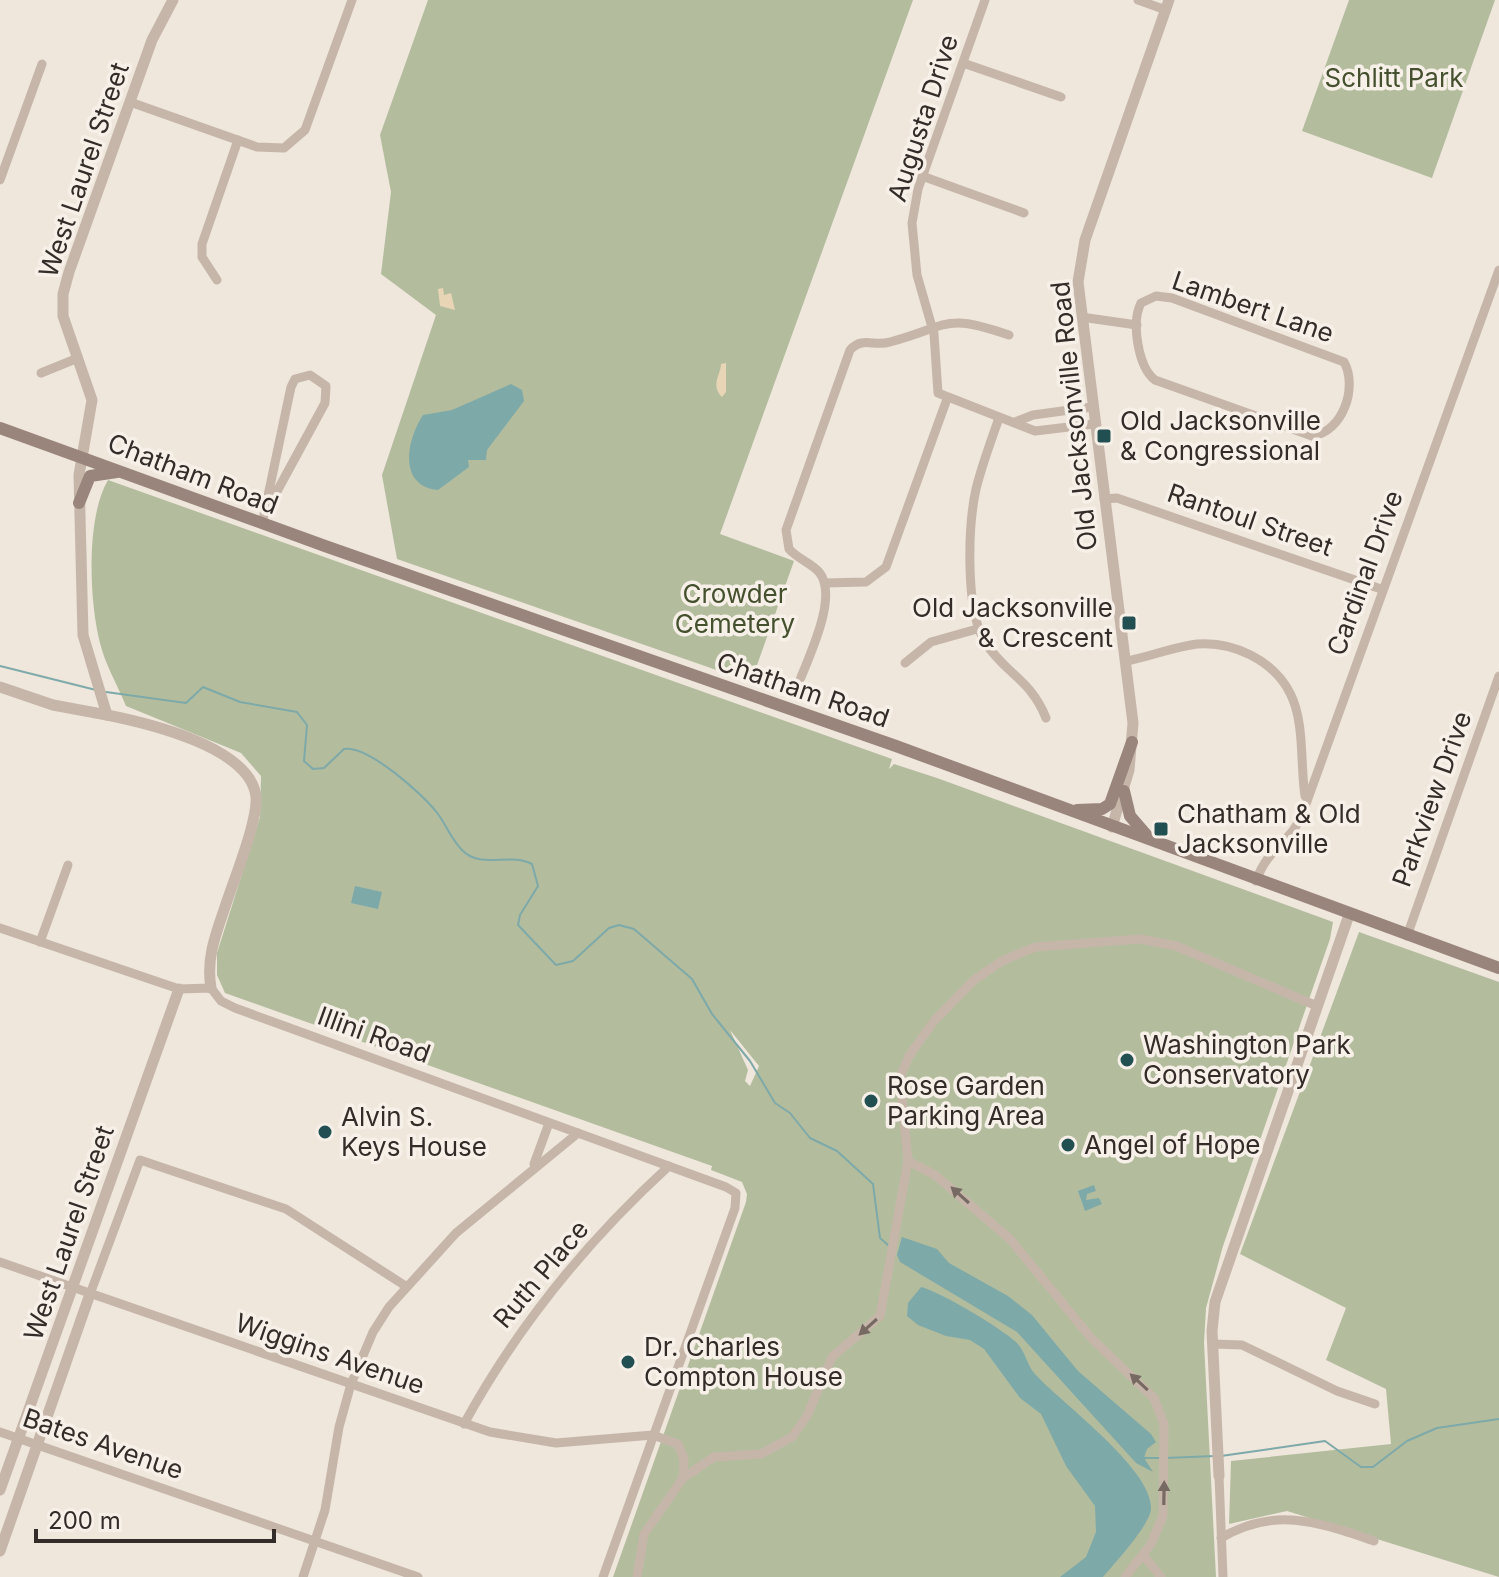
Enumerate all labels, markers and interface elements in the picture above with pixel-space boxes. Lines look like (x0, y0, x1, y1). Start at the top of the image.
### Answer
street label: Augusta Drive (881, 31, 964, 205)
street label: West Laurel Street (32, 58, 135, 281)
park label: Schlitt Park (1325, 62, 1463, 93)
street label: Lambert Lane (1168, 264, 1338, 349)
street label: Old Jacksonville Road (1044, 280, 1103, 552)
place label: Old Jacksonville & Congressional (1120, 405, 1321, 466)
street label: Chatham Road (103, 427, 283, 520)
marker: Old Jacksonville & Congressional (1095, 427, 1113, 445)
street label: Rantoul Street (1163, 477, 1337, 562)
street label: Cardinal Drive (1320, 486, 1409, 660)
park label: Crowder Cemetery (675, 578, 795, 639)
place label: Old Jacksonville & Crescent (912, 592, 1113, 653)
marker: Old Jacksonville & Crescent (1120, 614, 1138, 632)
street label: Chatham Road (713, 646, 893, 734)
street label: Parkview Drive (1385, 707, 1478, 891)
place label: Chatham & Old Jacksonville (1177, 798, 1361, 859)
marker: Chatham & Old Jacksonville (1152, 820, 1170, 838)
street label: Illini Road (314, 1000, 435, 1069)
place label: Washington Park Conservatory (1143, 1029, 1351, 1090)
marker: Washington Park Conservatory (1118, 1051, 1136, 1069)
place label: Rose Garden Parking Area (887, 1070, 1045, 1131)
marker: Rose Garden Parking Area (862, 1092, 880, 1110)
place label: Alvin S. Keys House (341, 1101, 487, 1162)
street label: West Laurel Street (17, 1121, 120, 1344)
marker: Alvin S. Keys House (316, 1123, 334, 1141)
place label: Angel of Hope (1084, 1129, 1261, 1160)
marker: Angel of Hope (1059, 1136, 1077, 1154)
one-way arrow (950, 1187, 969, 1205)
street label: Ruth Place (487, 1214, 595, 1334)
street label: Wiggins Avenue (232, 1307, 429, 1400)
one-way arrow (858, 1317, 877, 1335)
place label: Dr. Charles Compton House (644, 1331, 843, 1392)
marker: Dr. Charles Compton House (619, 1353, 637, 1371)
one-way arrow (1130, 1373, 1149, 1391)
street label: Bates Avenue (19, 1402, 187, 1485)
one-way arrow (1158, 1480, 1170, 1505)
scale bar (36, 1493, 274, 1543)
text: 200 m (48, 1506, 121, 1535)

